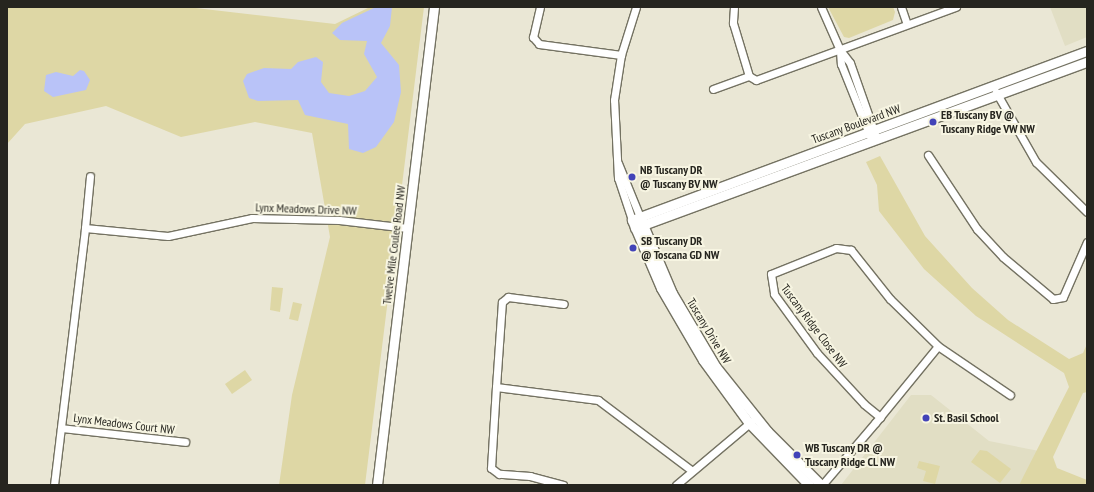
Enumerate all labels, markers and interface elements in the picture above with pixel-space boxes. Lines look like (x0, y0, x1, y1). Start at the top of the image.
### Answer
street label: Tuscany Boulevard NW (810, 101, 902, 147)
place label: EB Tuscany BV @ Tuscany Ridge VW NW (941, 108, 1036, 136)
marker: EB Tuscany BV @ Tuscany Ridge VW NW (928, 117, 938, 127)
place label: NB Tuscany DR @ Tuscany BV NW (640, 163, 719, 191)
marker: NB Tuscany DR @ Tuscany BV NW (627, 172, 637, 182)
street label: Twelve Mile Coulee Road NW (380, 185, 408, 305)
street label: Lynx Meadows Drive NW (255, 200, 357, 218)
place label: SB Tuscany DR @ Toscana GD NW (641, 234, 720, 262)
marker: SB Tuscany DR @ Toscana GD NW (628, 243, 638, 253)
street label: Tuscany Ridge Close NW (778, 281, 850, 371)
street label: Tuscany Drive NW (684, 296, 734, 366)
street label: Lynx Meadows Court NW (72, 411, 176, 437)
place label: St. Basil School (934, 411, 999, 425)
marker: St. Basil School (921, 413, 931, 423)
place label: WB Tuscany DR @ Tuscany Ridge CL NW (805, 441, 896, 469)
marker: WB Tuscany DR @ Tuscany Ridge CL NW (792, 450, 802, 460)

